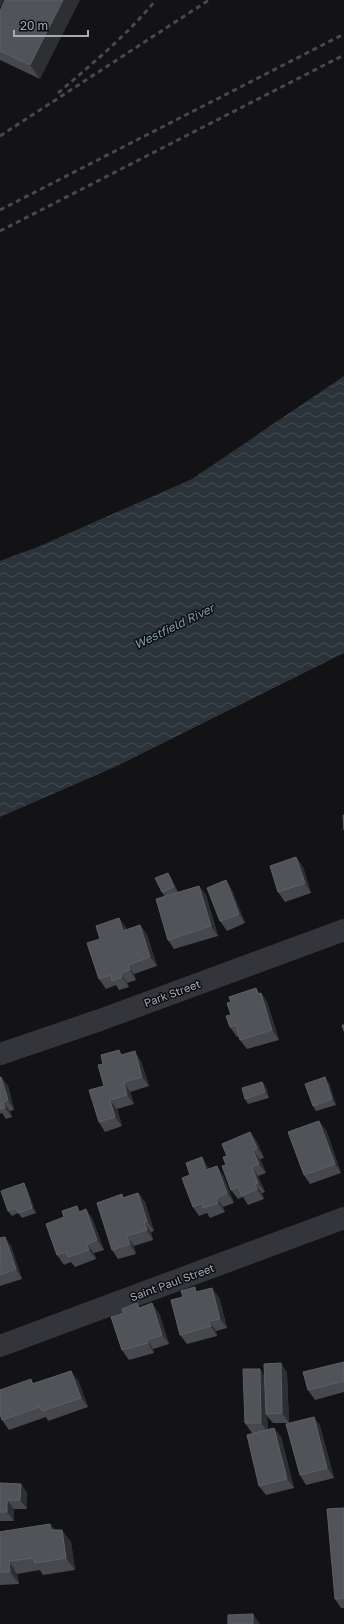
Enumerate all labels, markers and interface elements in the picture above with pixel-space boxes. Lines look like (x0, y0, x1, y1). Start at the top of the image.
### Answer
scale bar (14, 12, 88, 38)
text: 20 m (20, 18, 48, 33)
water label: Westfield River (131, 599, 219, 652)
street label: Park Street (142, 977, 202, 1009)
street label: Saint Paul Street (128, 1261, 216, 1303)

